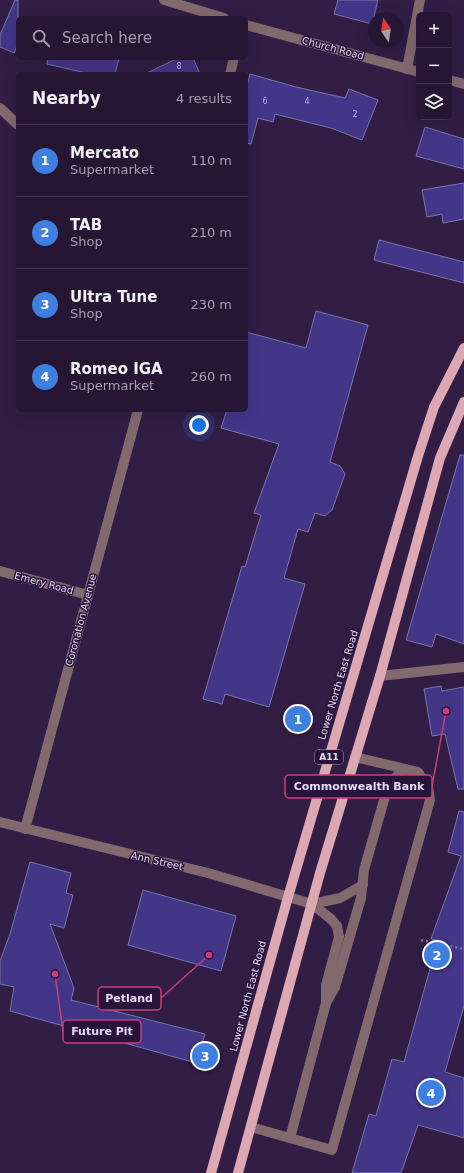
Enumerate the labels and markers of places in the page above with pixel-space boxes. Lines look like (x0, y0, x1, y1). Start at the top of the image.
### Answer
pin: 1 (285, 704, 311, 734)
callout: Commonwealth Bank (285, 775, 432, 798)
pin: 2 (424, 940, 450, 970)
callout: Petland (98, 987, 161, 1010)
callout: Future Pit (63, 1020, 141, 1043)
pin: 3 (192, 1041, 218, 1071)
pin: 4 (418, 1078, 444, 1108)

